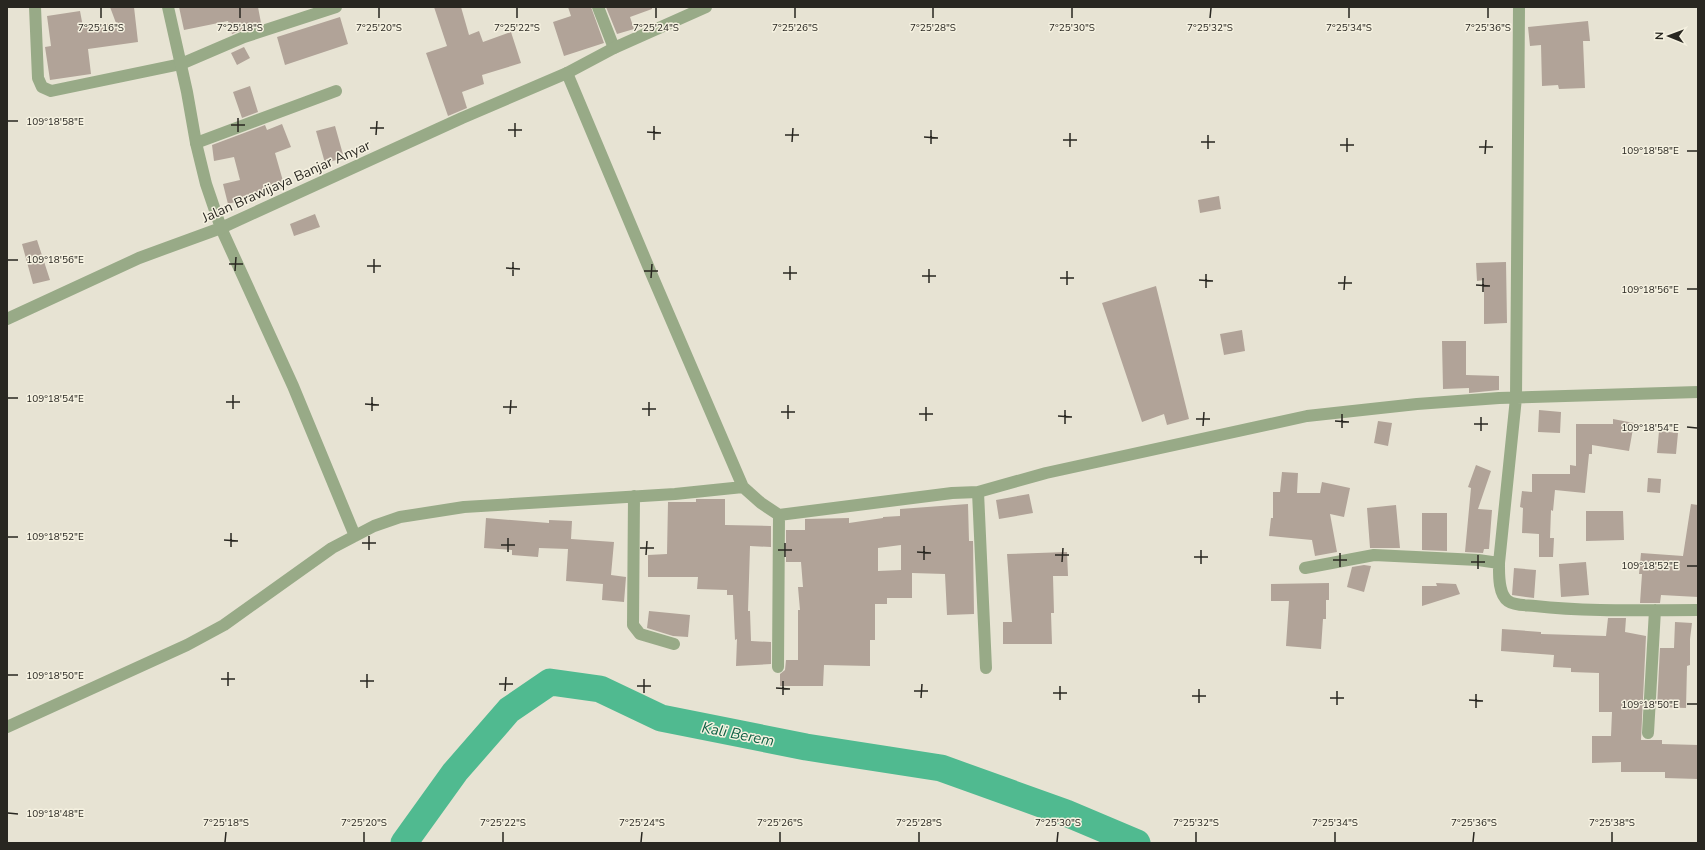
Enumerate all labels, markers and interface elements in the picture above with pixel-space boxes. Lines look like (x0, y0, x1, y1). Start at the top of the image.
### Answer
north arrow (1649, 16, 1689, 56)
text: 7°25'16"S (78, 21, 124, 35)
text: 7°25'18"S (217, 21, 263, 35)
text: 7°25'20"S (356, 21, 402, 35)
text: 7°25'22"S (494, 21, 540, 35)
text: 7°25'24"S (633, 21, 679, 35)
text: 7°25'26"S (772, 21, 818, 35)
text: 7°25'28"S (910, 21, 956, 35)
text: 7°25'30"S (1049, 21, 1095, 35)
text: 7°25'32"S (1187, 21, 1233, 35)
text: 7°25'34"S (1326, 21, 1372, 35)
text: 7°25'36"S (1465, 21, 1511, 35)
text: N (1652, 32, 1667, 40)
text: 109°18'58"E (26, 115, 84, 129)
street label: Jalan Brawijaya Banjar Anyar (198, 136, 373, 228)
text: 109°18'58"E (1621, 144, 1679, 158)
text: 109°18'56"E (26, 253, 84, 267)
text: 109°18'56"E (1621, 283, 1679, 297)
text: 109°18'54"E (26, 392, 84, 406)
text: 109°18'54"E (1621, 421, 1679, 435)
text: 109°18'52"E (26, 530, 84, 544)
text: 109°18'52"E (1621, 559, 1679, 573)
text: 109°18'50"E (26, 669, 84, 683)
text: 109°18'50"E (1621, 698, 1679, 712)
water label: Kali Berem (700, 717, 776, 751)
text: 109°18'48"E (26, 807, 84, 821)
text: 7°25'18"S (203, 816, 249, 830)
text: 7°25'20"S (341, 816, 387, 830)
text: 7°25'22"S (480, 816, 526, 830)
text: 7°25'24"S (619, 816, 665, 830)
text: 7°25'26"S (757, 816, 803, 830)
text: 7°25'28"S (896, 816, 942, 830)
text: 7°25'30"S (1035, 816, 1081, 830)
text: 7°25'32"S (1173, 816, 1219, 830)
text: 7°25'34"S (1312, 816, 1358, 830)
text: 7°25'36"S (1451, 816, 1497, 830)
text: 7°25'38"S (1589, 816, 1635, 830)

